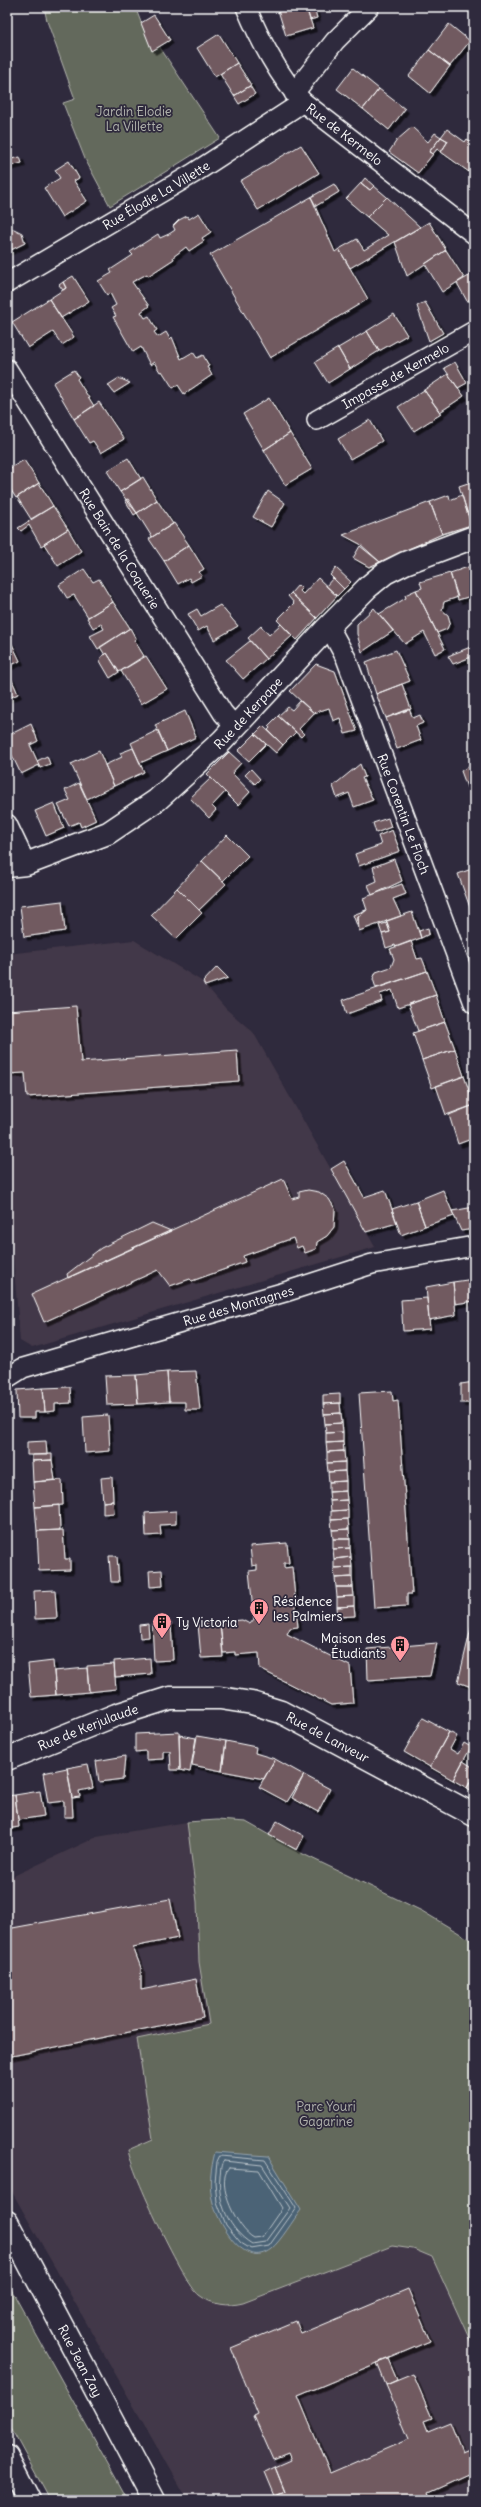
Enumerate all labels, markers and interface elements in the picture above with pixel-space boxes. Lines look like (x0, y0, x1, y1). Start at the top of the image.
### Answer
street label: Rue de Kermelo (303, 99, 386, 169)
park label: Jardin Elodie La Villette (96, 103, 172, 135)
street label: Rue Élodie La Villette (99, 157, 213, 233)
street label: Impasse de Kermelo (339, 339, 452, 413)
street label: Rue Bain de la Coquerie (75, 485, 164, 612)
street label: Rue de Kerpape (210, 673, 286, 753)
street label: Rue Corentin Le Floch (374, 751, 434, 877)
street label: Rue des Montagnes (181, 1281, 296, 1330)
place label: Résidence les Palmiers (273, 1593, 342, 1625)
building icon: Résidence les Palmiers (248, 1597, 270, 1625)
building icon: Ty Victoria (151, 1611, 173, 1639)
place label: Ty Victoria (176, 1614, 237, 1631)
place label: Maison des Étudiants (321, 1630, 386, 1662)
building icon: Maison des Étudiants (389, 1634, 411, 1662)
street label: Rue de Kerjulaude (35, 1700, 140, 1754)
street label: Rue de Lanveur (283, 1708, 373, 1766)
park label: Parc Youri Gagarine (296, 2098, 356, 2130)
street label: Rue Jean Zay (54, 2322, 106, 2400)

